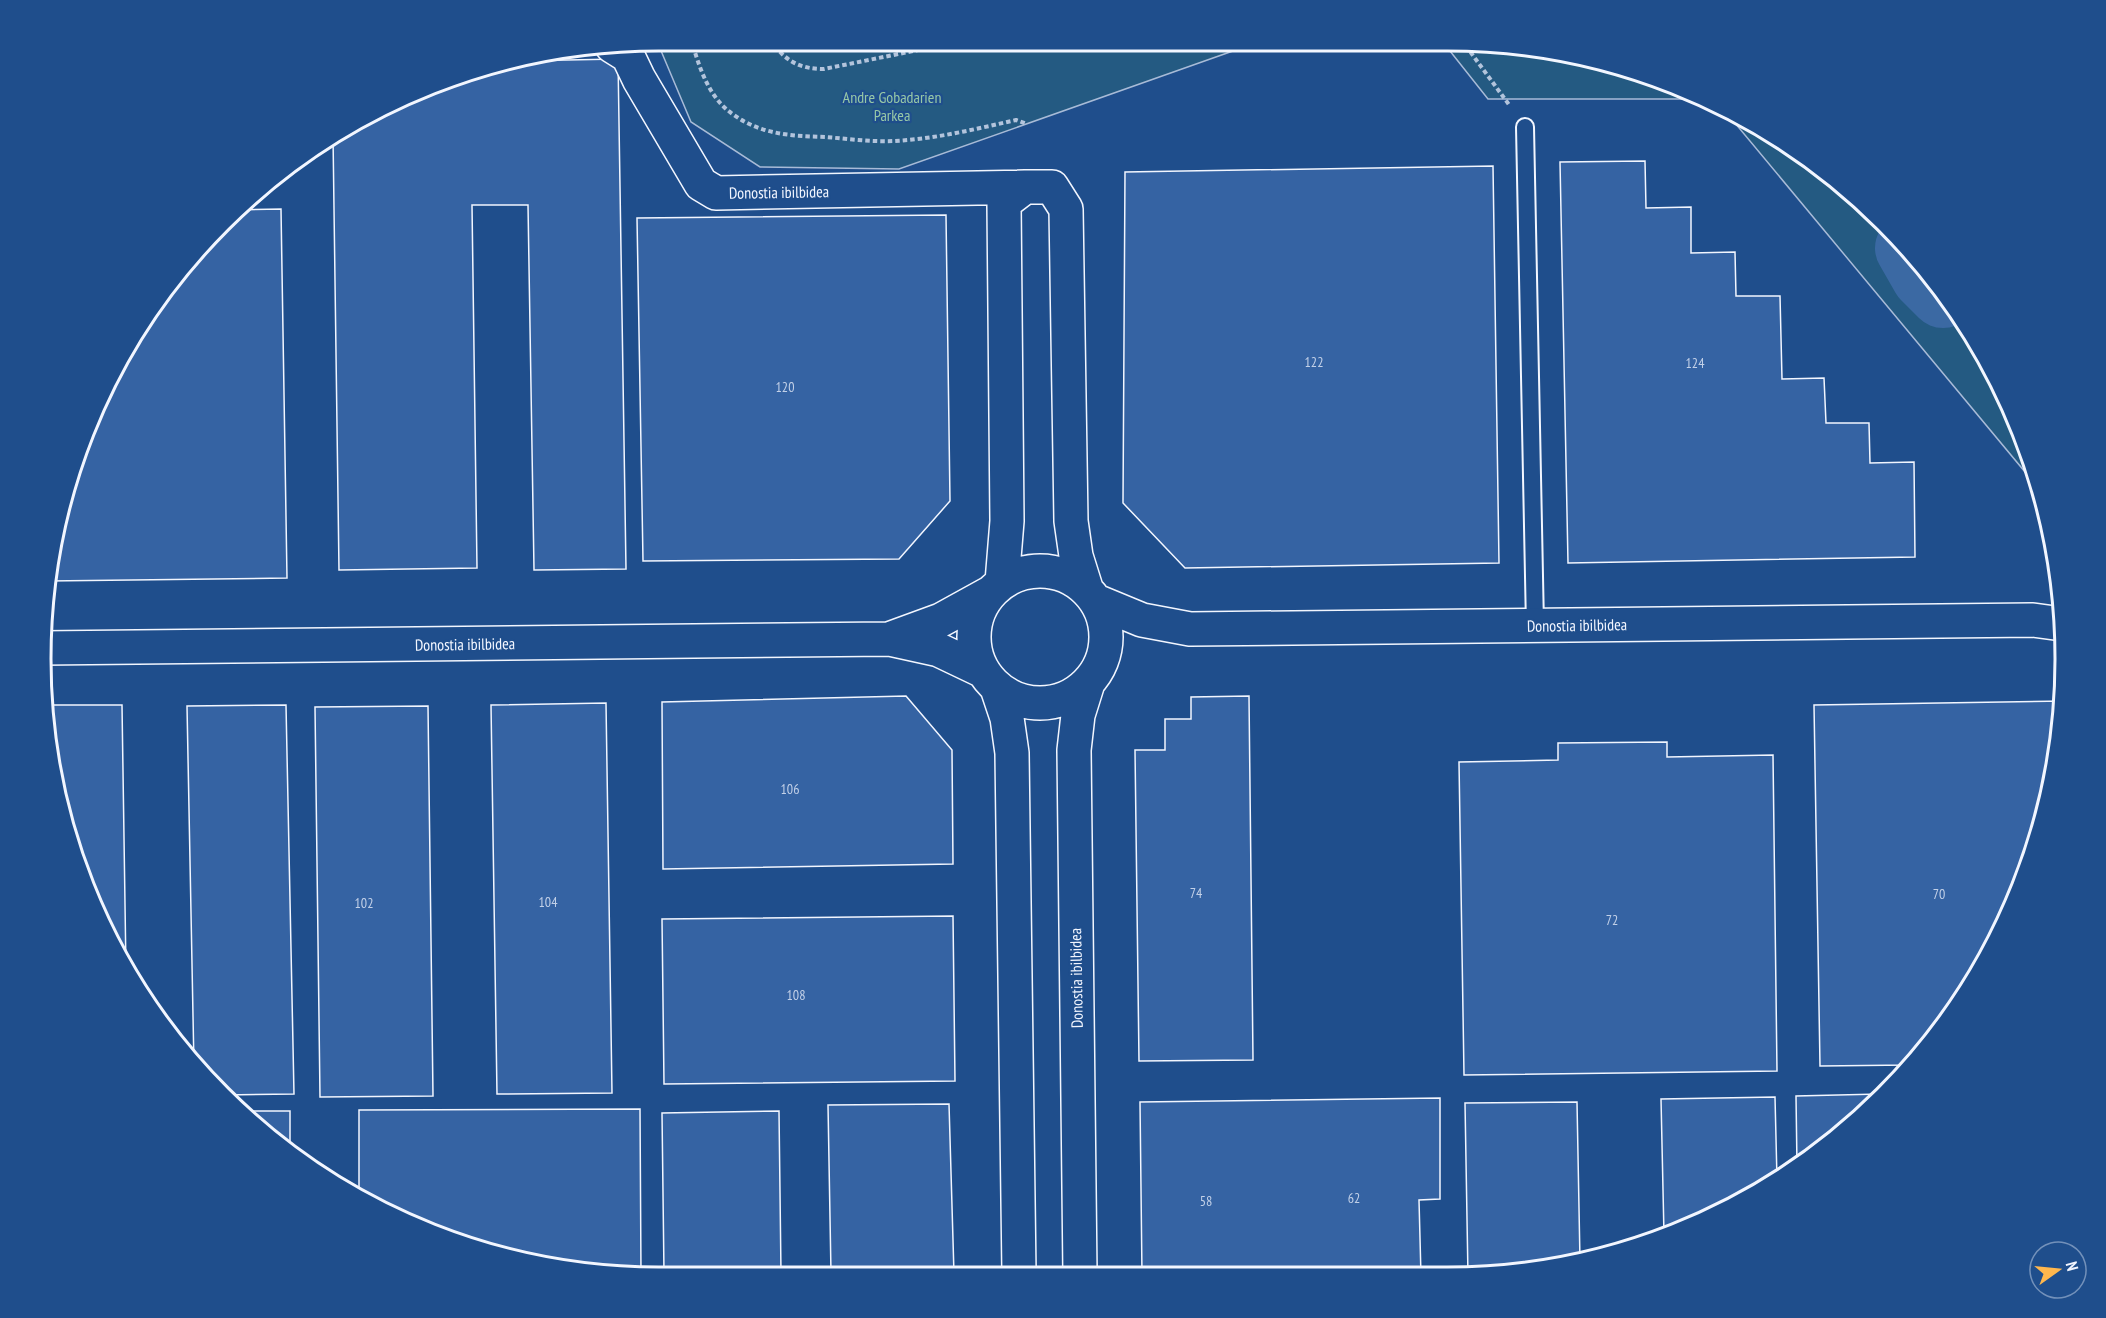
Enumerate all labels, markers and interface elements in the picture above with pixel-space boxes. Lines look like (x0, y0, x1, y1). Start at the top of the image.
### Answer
park label: Andre Gobadarien Parkea (843, 87, 941, 125)
street label: Donostia ibilbidea (729, 181, 829, 203)
house number: 122 (1305, 353, 1323, 371)
house number: 124 (1686, 354, 1705, 372)
house number: 120 (776, 378, 794, 396)
street label: Donostia ibilbidea (1527, 614, 1627, 636)
street label: Donostia ibilbidea (415, 633, 515, 655)
house number: 106 (781, 780, 799, 798)
house number: 74 (1190, 884, 1203, 902)
house number: 70 (1933, 885, 1945, 903)
house number: 104 (539, 893, 558, 911)
house number: 102 (355, 894, 373, 912)
house number: 72 (1606, 911, 1618, 929)
street label: Donostia ibilbidea (1065, 928, 1087, 1028)
house number: 108 (787, 986, 805, 1004)
house number: 62 (1348, 1189, 1360, 1207)
house number: 58 (1200, 1192, 1212, 1210)
north arrow (2028, 1240, 2088, 1300)
text: N (2062, 1259, 2083, 1273)

